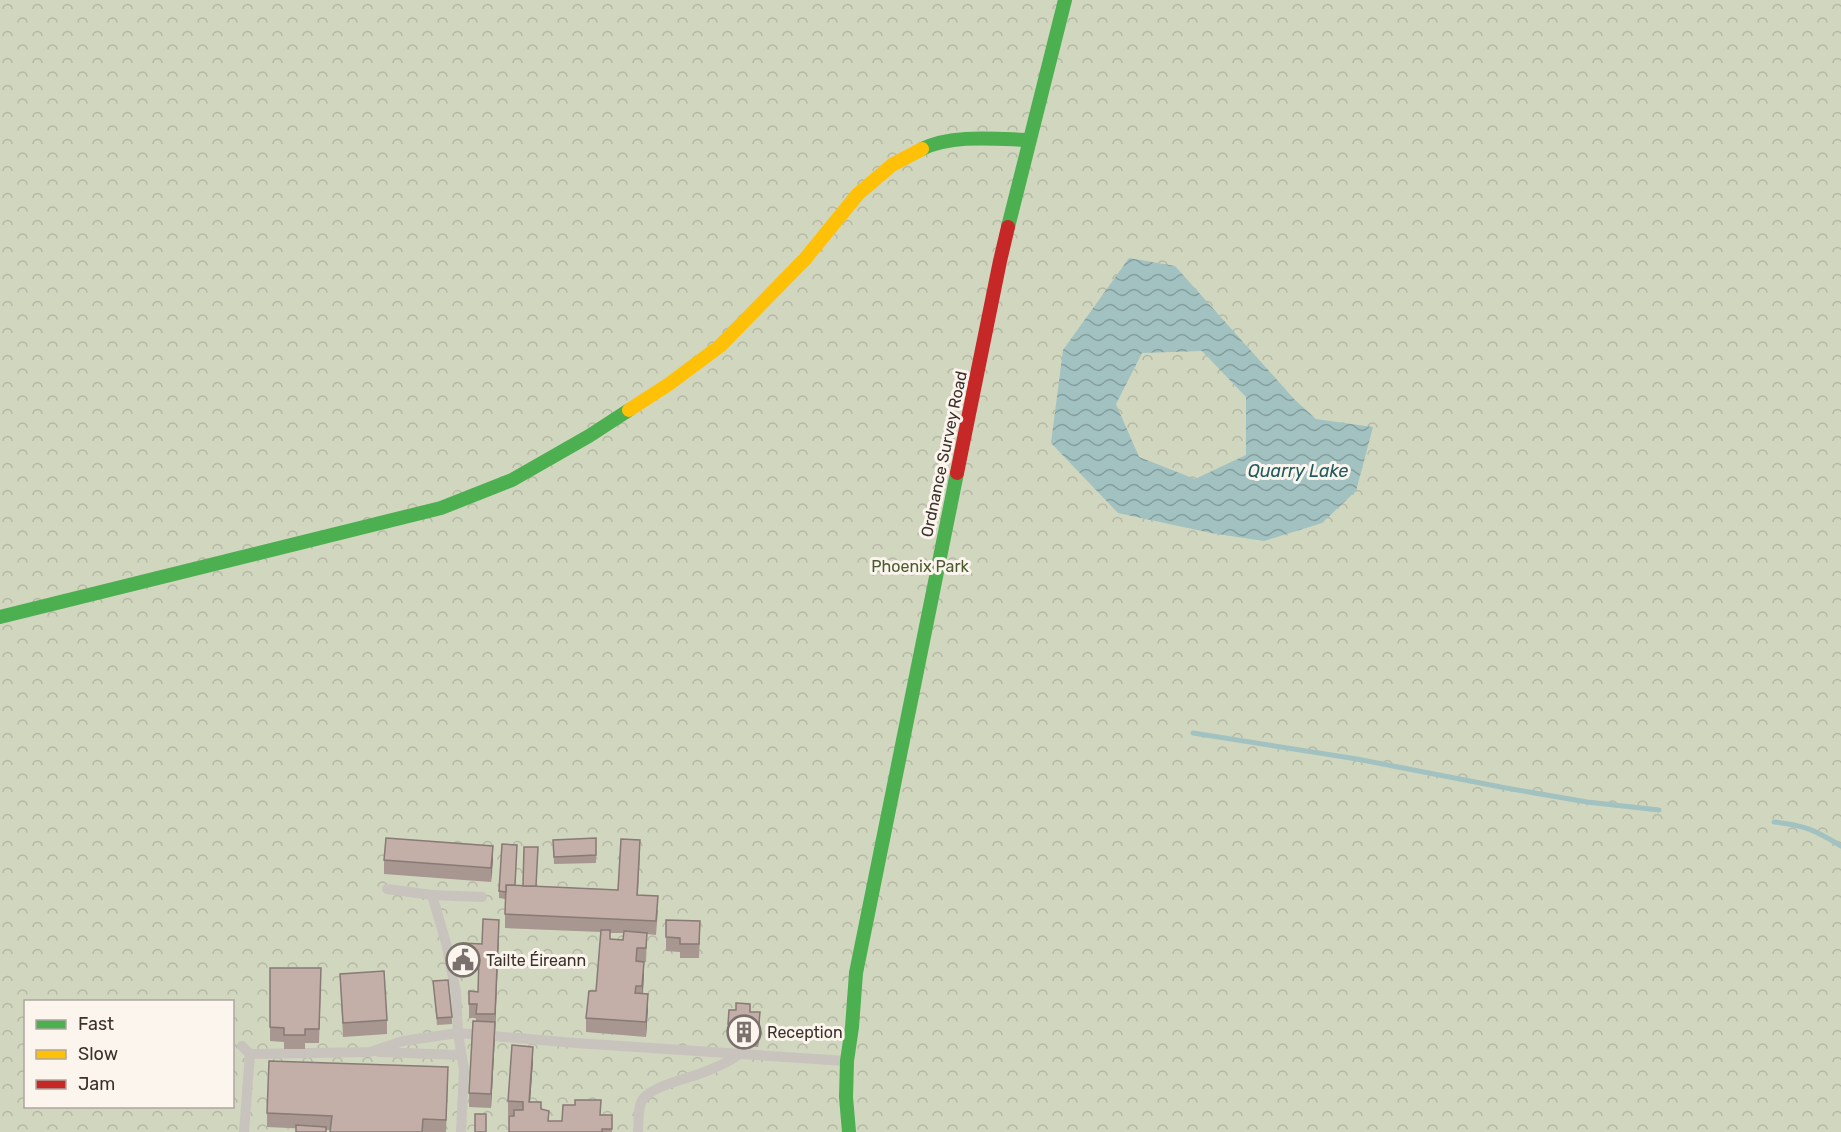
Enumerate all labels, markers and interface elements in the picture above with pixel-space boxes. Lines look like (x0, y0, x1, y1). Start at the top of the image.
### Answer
street label: Ordnance Survey Road (917, 369, 971, 539)
water label: Quarry Lake (1248, 460, 1348, 482)
park label: Phoenix Park (871, 557, 970, 576)
public building icon: Tailte Éireann (445, 942, 481, 978)
place label: Tailte Éireann (486, 951, 586, 970)
legend (24, 1000, 234, 1108)
text: Fast (78, 1013, 114, 1035)
building icon: Reception (726, 1014, 762, 1050)
place label: Reception (767, 1023, 843, 1042)
text: Slow (78, 1043, 118, 1065)
text: Jam (78, 1073, 115, 1095)

